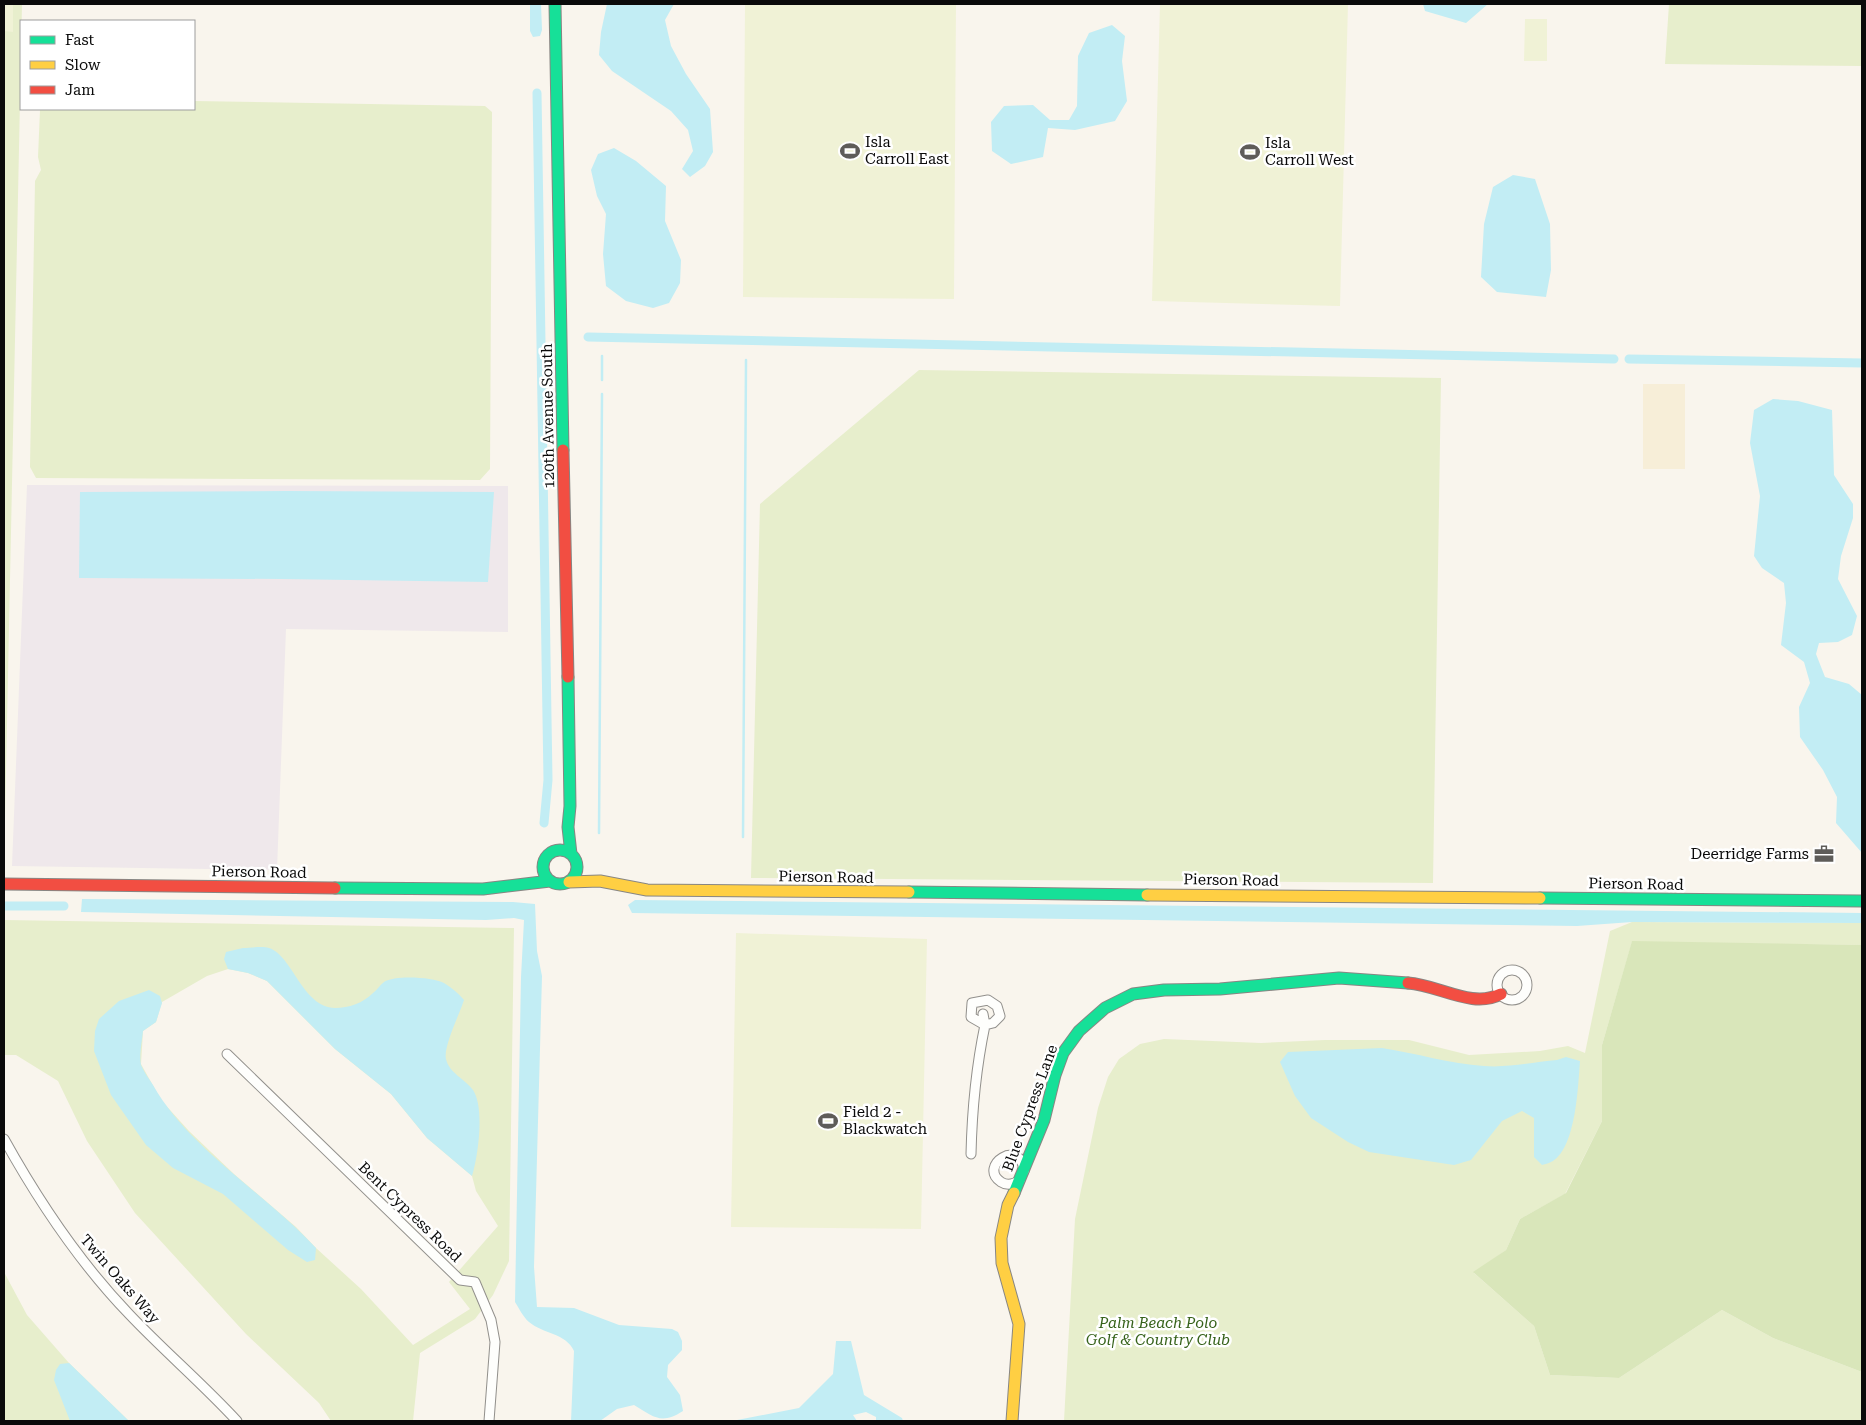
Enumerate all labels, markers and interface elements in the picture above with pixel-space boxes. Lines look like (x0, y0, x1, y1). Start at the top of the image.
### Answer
legend (20, 20, 195, 110)
text: Fast (65, 31, 95, 49)
text: Slow (65, 56, 101, 74)
text: Jam (65, 81, 95, 99)
place label: Isla Carroll East (865, 133, 949, 168)
place label: Isla Carroll West (1265, 134, 1354, 169)
sports icon: Isla Carroll East (839, 140, 861, 162)
sports icon: Isla Carroll West (1239, 141, 1261, 163)
street label: 120th Avenue South (538, 343, 558, 489)
office icon: Deerridge Farms (1813, 843, 1835, 865)
place label: Deerridge Farms (1691, 845, 1809, 863)
street label: Pierson Road (211, 862, 307, 882)
street label: Pierson Road (778, 867, 874, 887)
street label: Pierson Road (1183, 870, 1279, 890)
street label: Pierson Road (1588, 874, 1684, 894)
street label: Blue Cypress Lane (999, 1042, 1061, 1174)
place label: Field 2 - Blackwatch (843, 1103, 927, 1138)
sports icon: Field 2 - Blackwatch (817, 1110, 839, 1132)
street label: Bent Cypress Road (355, 1158, 466, 1266)
street label: Twin Oaks Way (76, 1231, 164, 1327)
park label: Palm Beach Polo Golf & Country Club (1086, 1314, 1230, 1349)

